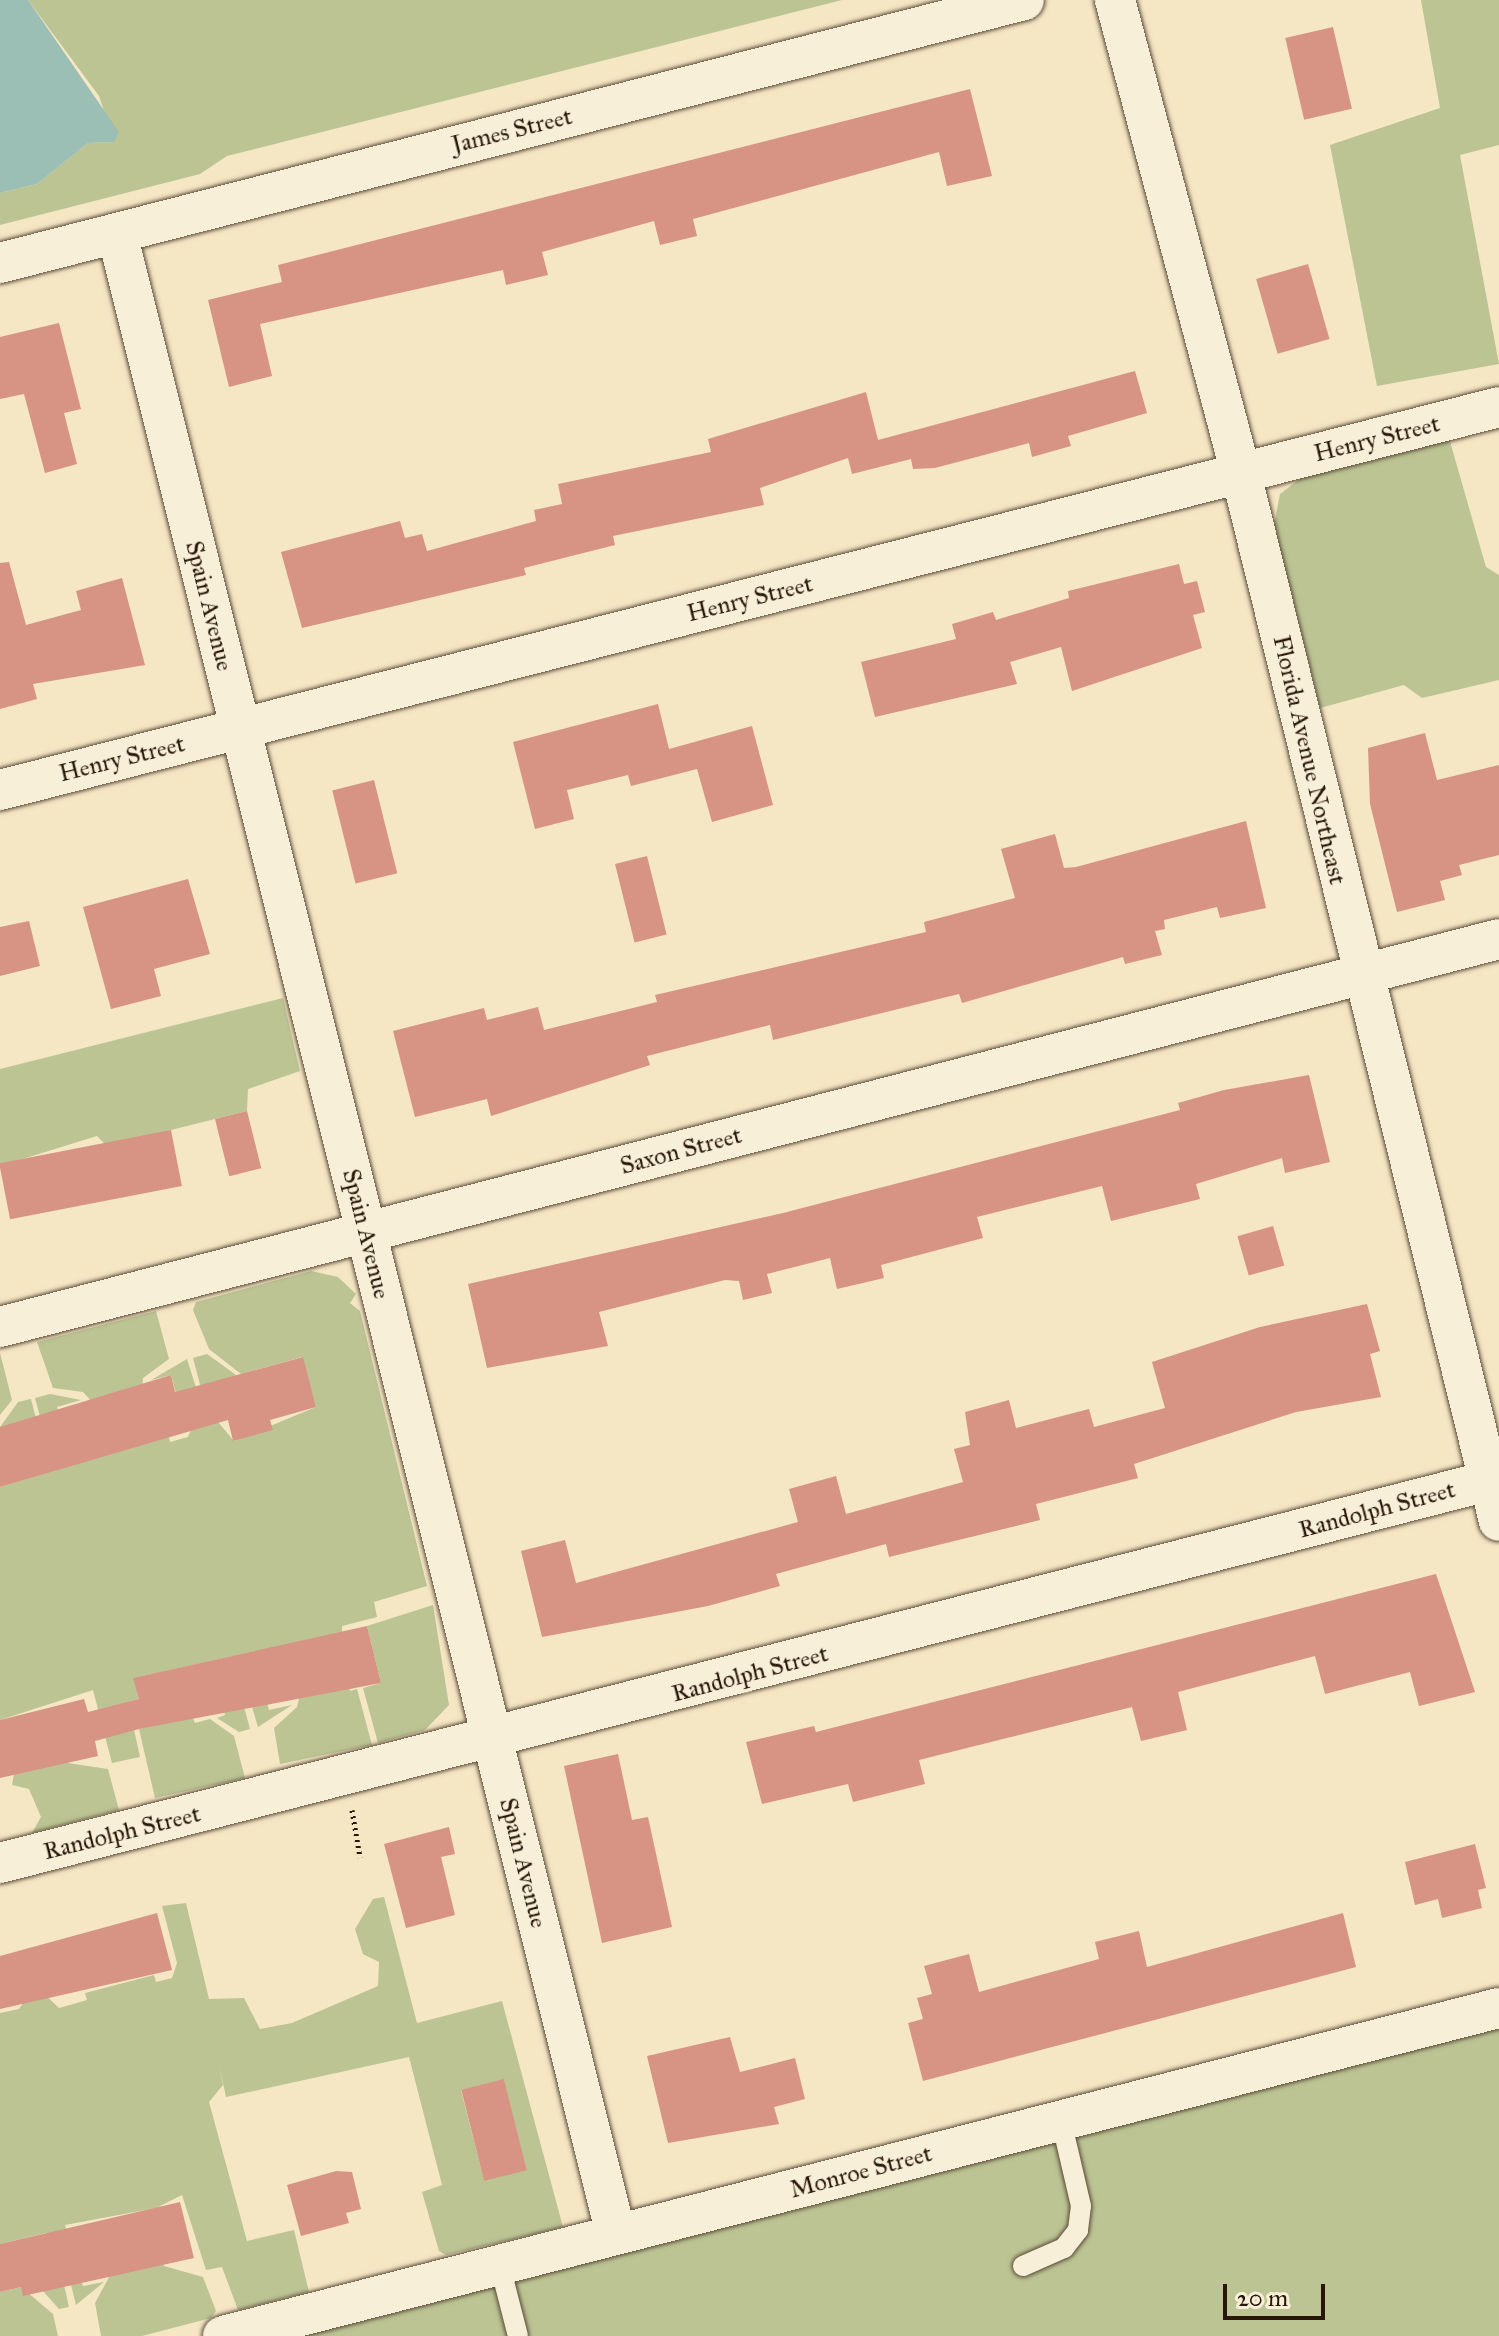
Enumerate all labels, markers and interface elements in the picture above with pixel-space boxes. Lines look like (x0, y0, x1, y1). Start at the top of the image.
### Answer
street label: James Street (449, 102, 575, 160)
street label: Henry Street (1311, 409, 1443, 469)
street label: Spain Avenue (179, 538, 239, 674)
street label: Henry Street (684, 569, 816, 629)
street label: Florida Avenue Northeast (1266, 633, 1352, 887)
street label: Henry Street (56, 729, 188, 789)
street label: Saxon Street (617, 1121, 745, 1181)
street label: Spain Avenue (336, 1166, 396, 1302)
street label: Randolph Street (1296, 1475, 1458, 1545)
street label: Randolph Street (669, 1639, 831, 1709)
street label: Spain Avenue (493, 1795, 553, 1931)
street label: Randolph Street (41, 1800, 203, 1866)
street label: Monroe Street (787, 2139, 935, 2205)
scale bar (1227, 2268, 1329, 2318)
text: 20 m (1237, 2283, 1288, 2313)

